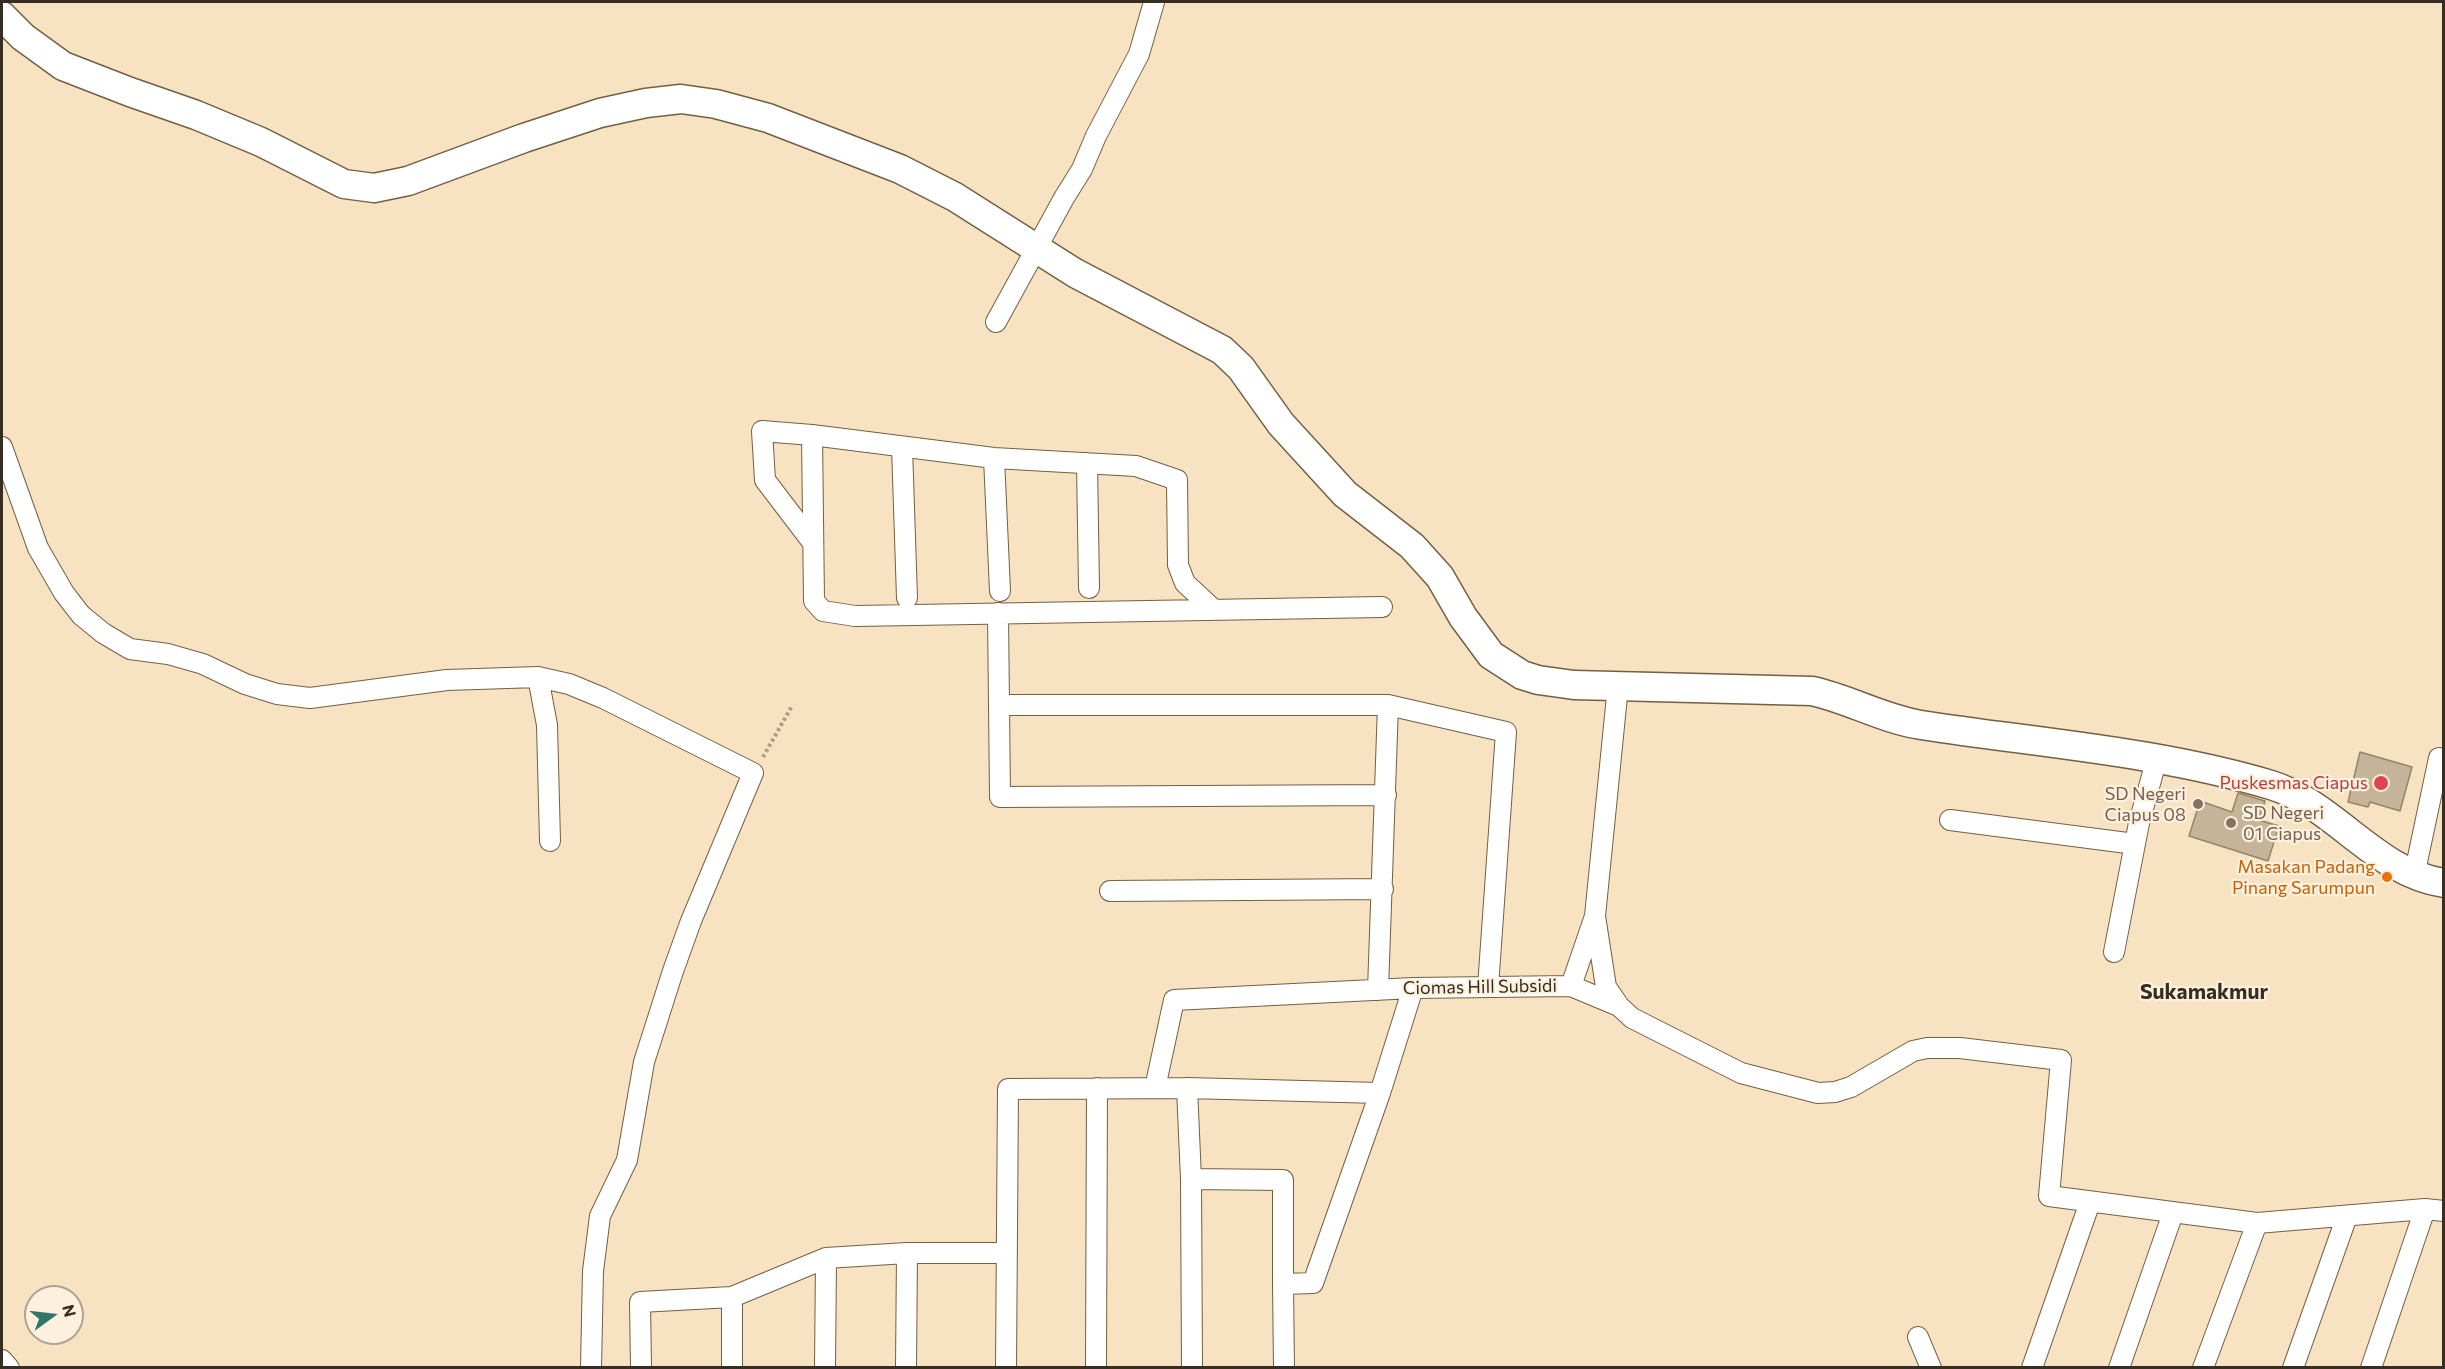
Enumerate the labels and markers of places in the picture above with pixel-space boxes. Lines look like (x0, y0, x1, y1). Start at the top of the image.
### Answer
place label: Puskesmas Ciapus (2219, 772, 2368, 794)
marker: Puskesmas Ciapus (2372, 774, 2390, 792)
place label: SD Negeri Ciapus 08 (2105, 783, 2186, 826)
marker: SD Negeri Ciapus 08 (2191, 797, 2205, 811)
place label: SD Negeri 01 Ciapus (2243, 802, 2324, 844)
marker: SD Negeri 01 Ciapus (2224, 816, 2238, 830)
place label: Masakan Padang Pinang Sarumpun (2232, 856, 2375, 898)
marker: Masakan Padang Pinang Sarumpun (2380, 870, 2394, 884)

